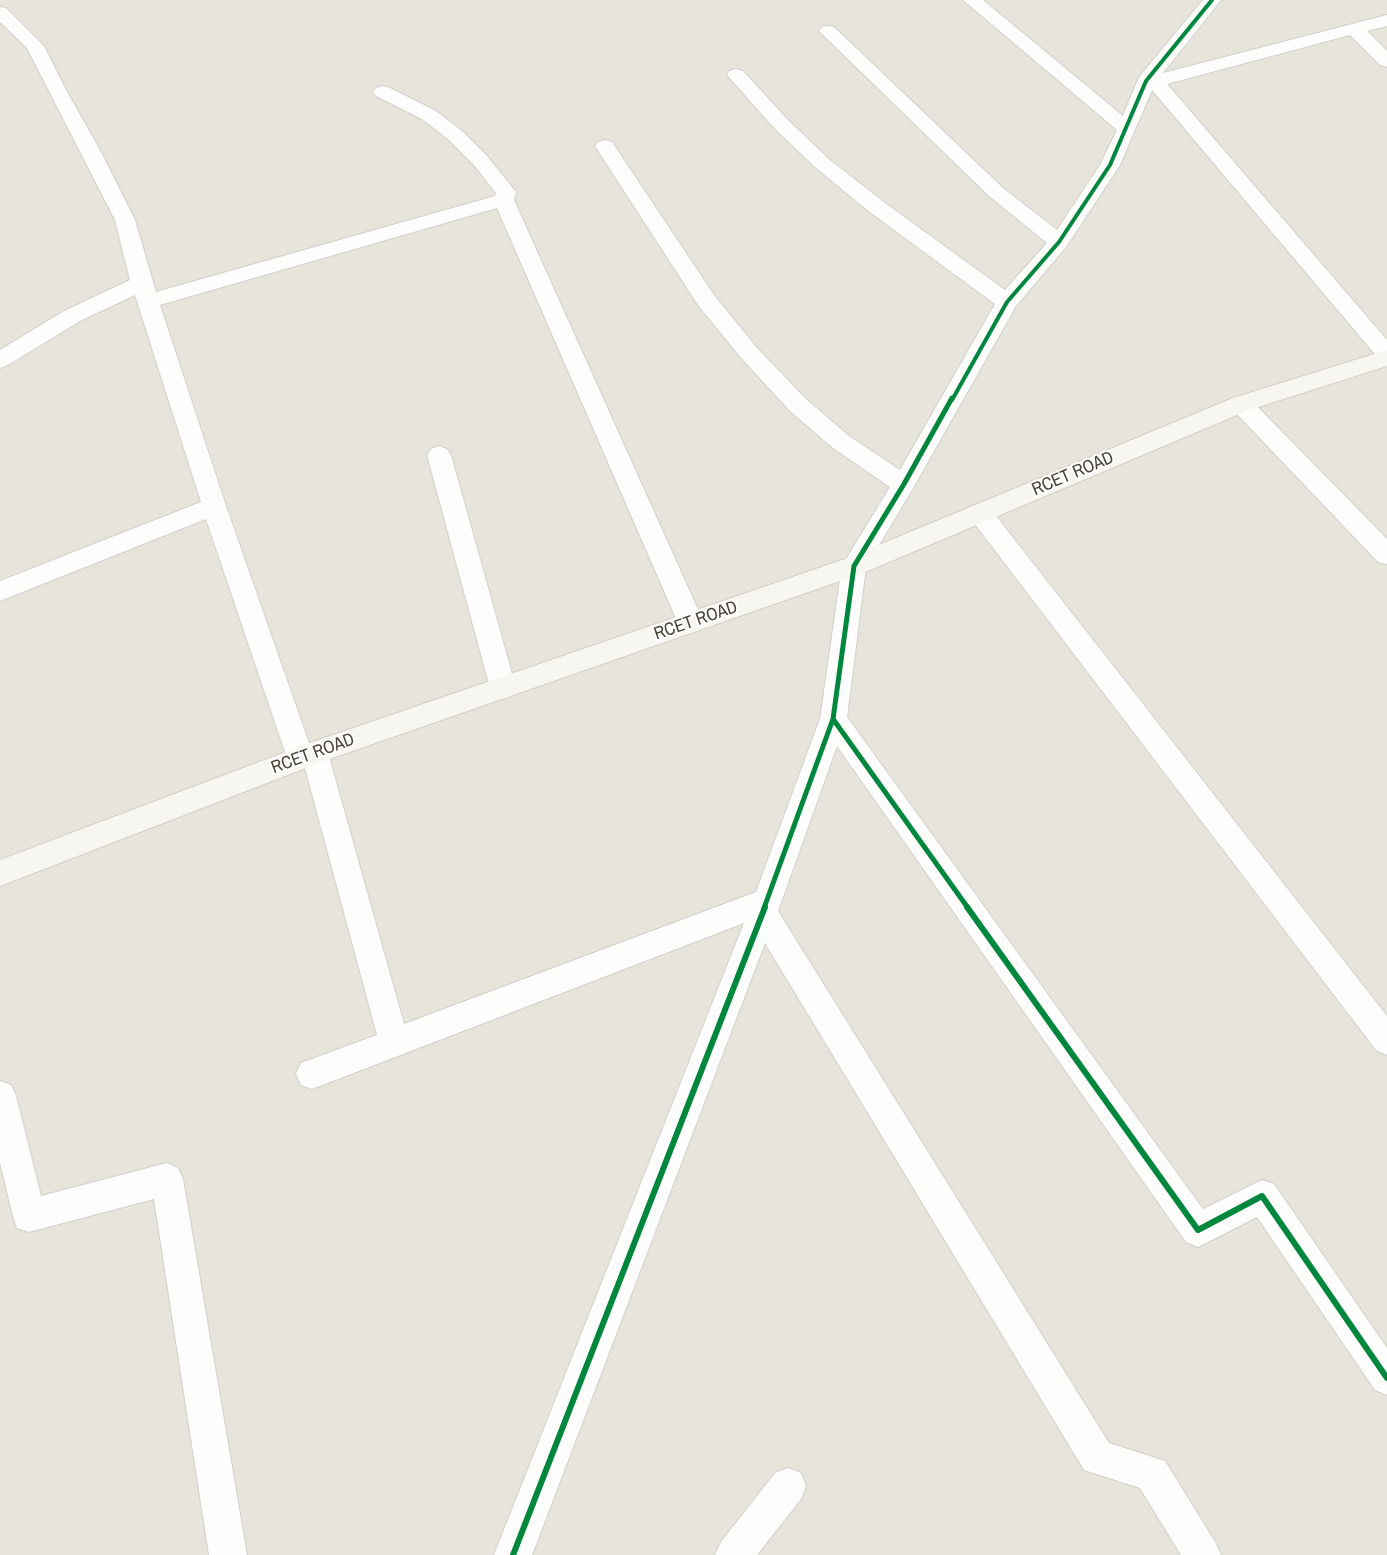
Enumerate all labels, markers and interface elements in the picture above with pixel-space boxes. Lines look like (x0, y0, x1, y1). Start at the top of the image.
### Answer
street label: RCET ROAD (1029, 447, 1117, 501)
street label: RCET ROAD (651, 597, 741, 645)
street label: RCET ROAD (268, 729, 358, 779)

